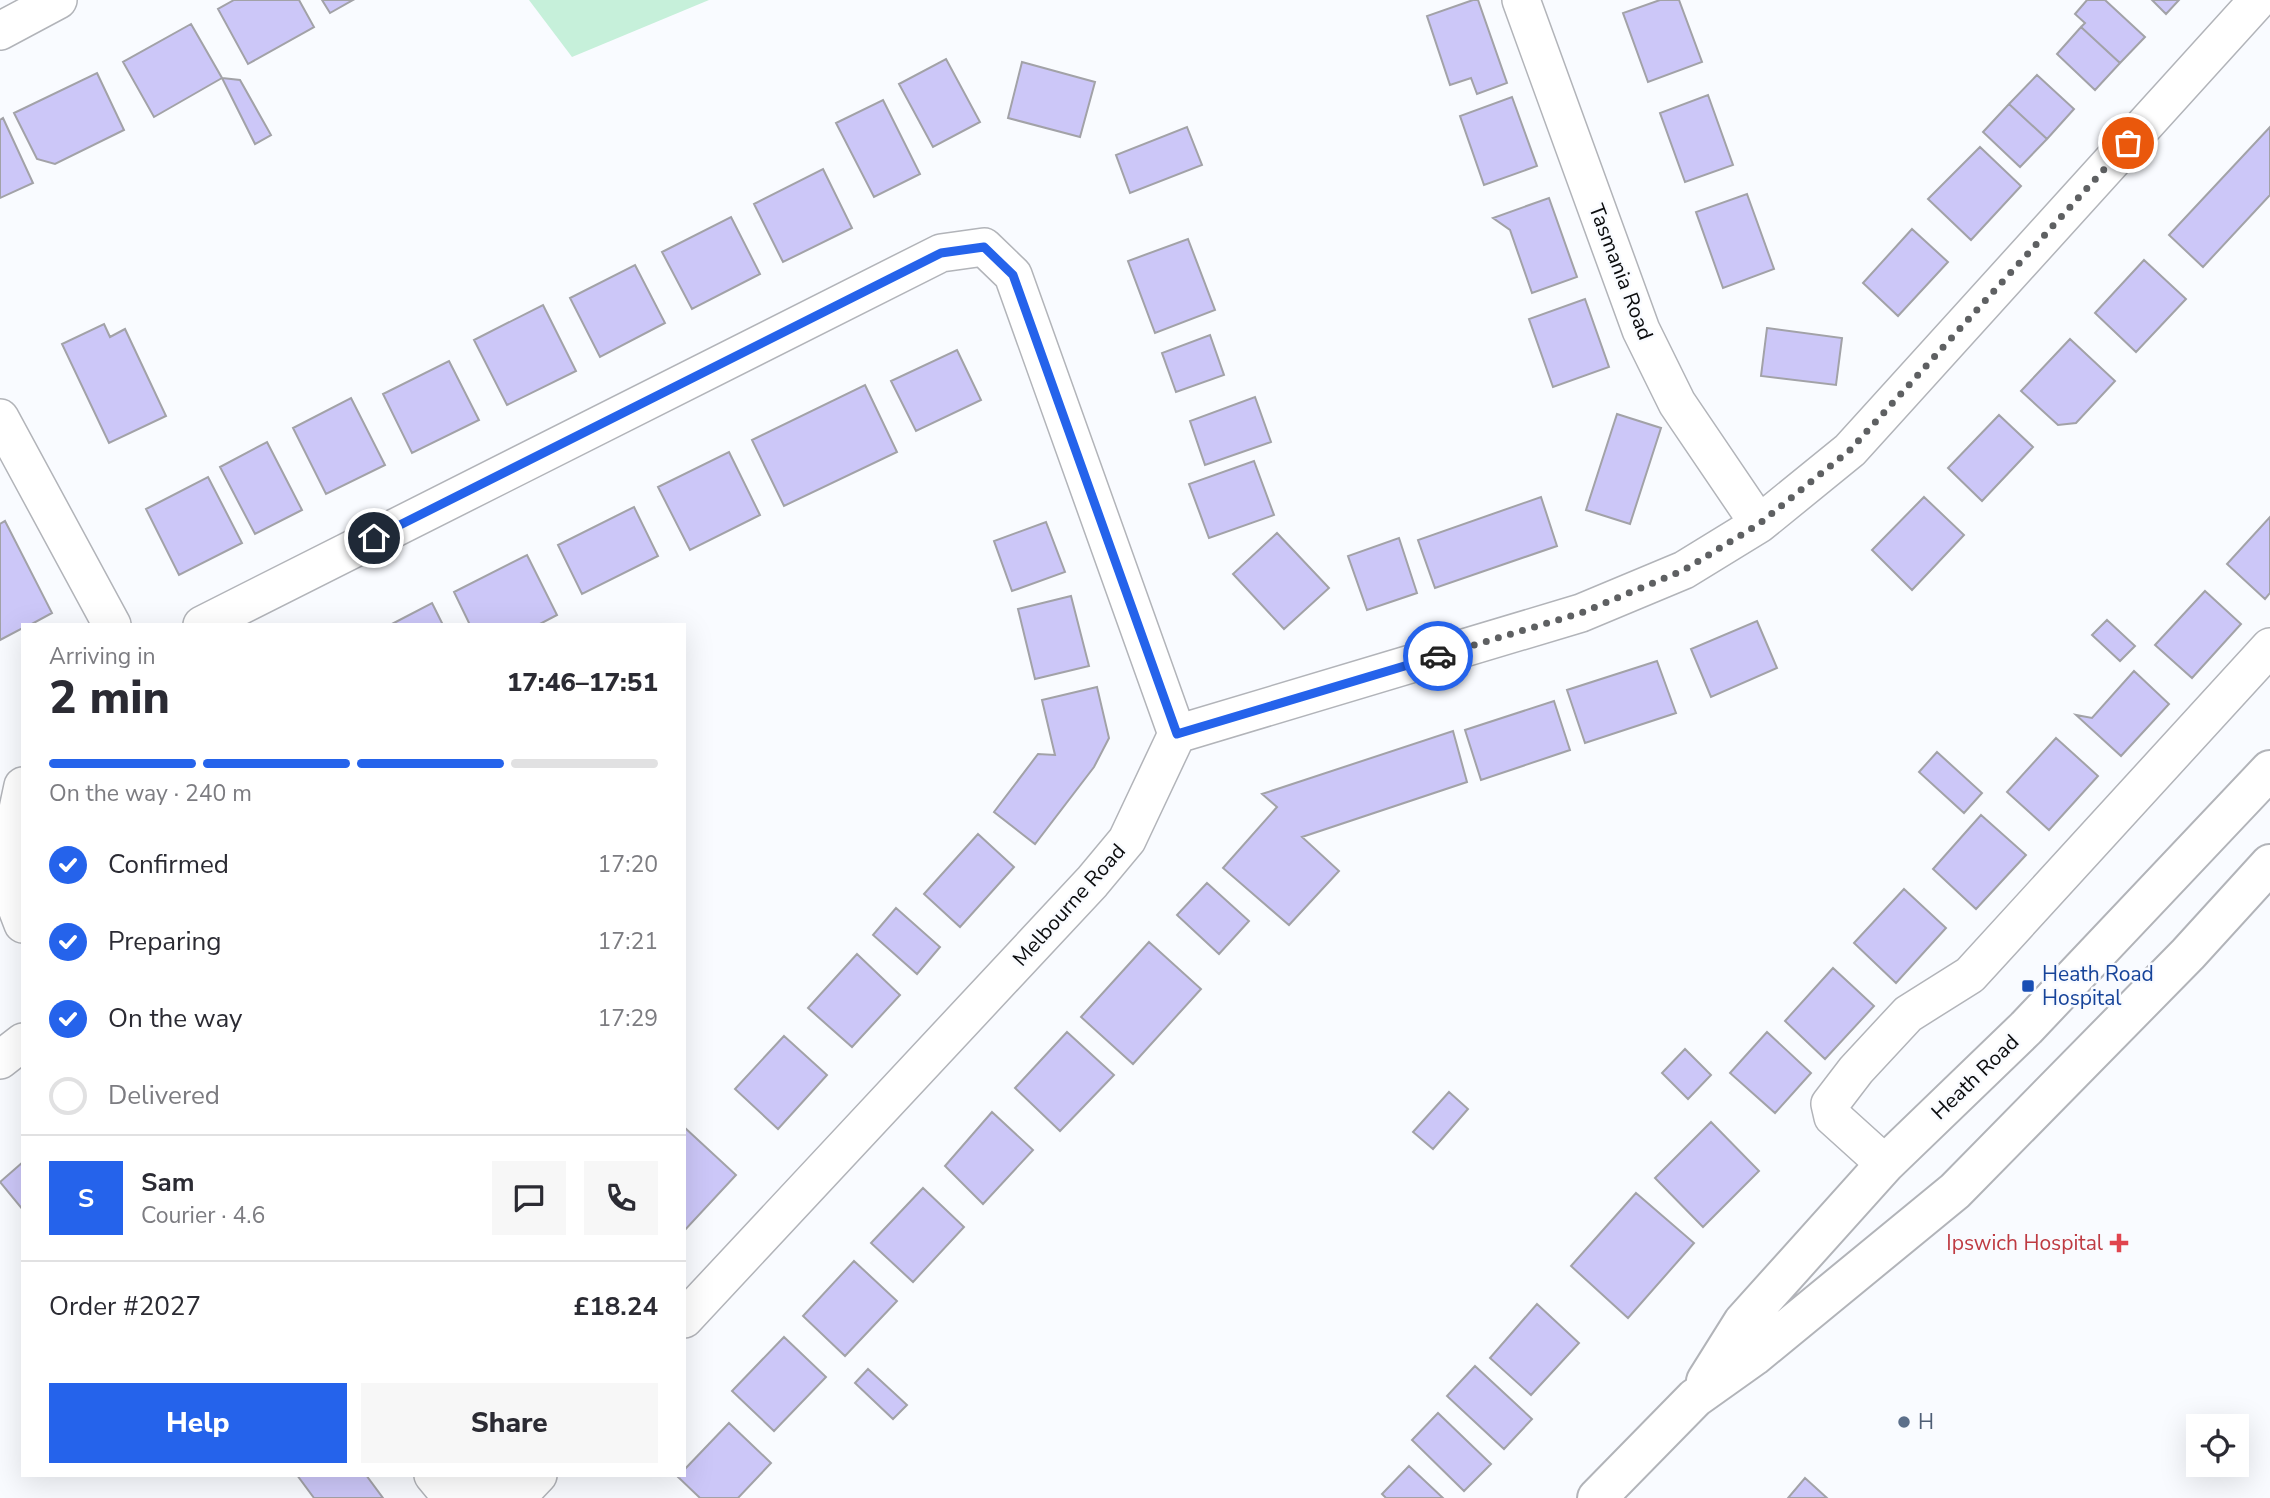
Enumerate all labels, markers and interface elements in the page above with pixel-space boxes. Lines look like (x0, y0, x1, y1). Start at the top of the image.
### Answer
pin (2098, 113, 2158, 173)
icon: bag (2109, 124, 2147, 162)
street label: Tasmania Road (1582, 200, 1660, 344)
pin (344, 508, 404, 568)
icon: home (355, 519, 393, 557)
courier (1403, 621, 1473, 691)
icon: car (1419, 637, 1457, 675)
text: Arriving in (49, 641, 156, 672)
text: 17:46–17:51 (507, 665, 658, 700)
text: 2 min (49, 666, 170, 729)
text: On the way · 240 m (49, 778, 252, 809)
street label: Melbourne Road (1006, 838, 1132, 972)
icon: check (49, 846, 87, 884)
text: Confirmed (108, 847, 229, 882)
text: 17:20 (598, 849, 658, 880)
icon: check (49, 923, 87, 961)
text: Preparing (108, 924, 221, 959)
text: 17:21 (598, 926, 658, 957)
place label: Heath Road Hospital (2042, 960, 2154, 1012)
marker: Heath Road Hospital (2020, 978, 2036, 994)
icon: check (49, 1000, 87, 1038)
text: On the way (108, 1001, 242, 1036)
text: 17:29 (598, 1003, 658, 1034)
street label: Heath Road (1925, 1028, 2025, 1126)
text: Delivered (108, 1078, 220, 1113)
button: chat (492, 1161, 566, 1235)
button: phone (584, 1161, 658, 1235)
text: Sam (141, 1165, 194, 1200)
text: S (78, 1181, 94, 1216)
text: Courier · 4.6 (141, 1200, 265, 1231)
place label: Ipswich Hospital (1946, 1229, 2104, 1257)
marker: Ipswich Hospital (2109, 1233, 2129, 1253)
text: Order #2027 (49, 1289, 201, 1324)
text: £18.24 (574, 1289, 658, 1324)
button: Help (49, 1383, 347, 1463)
button: Share (361, 1383, 658, 1463)
place label: H (1918, 1408, 1934, 1436)
marker: H (1896, 1414, 1912, 1430)
map controls (2186, 1414, 2249, 1477)
button: locate (2186, 1414, 2249, 1477)

